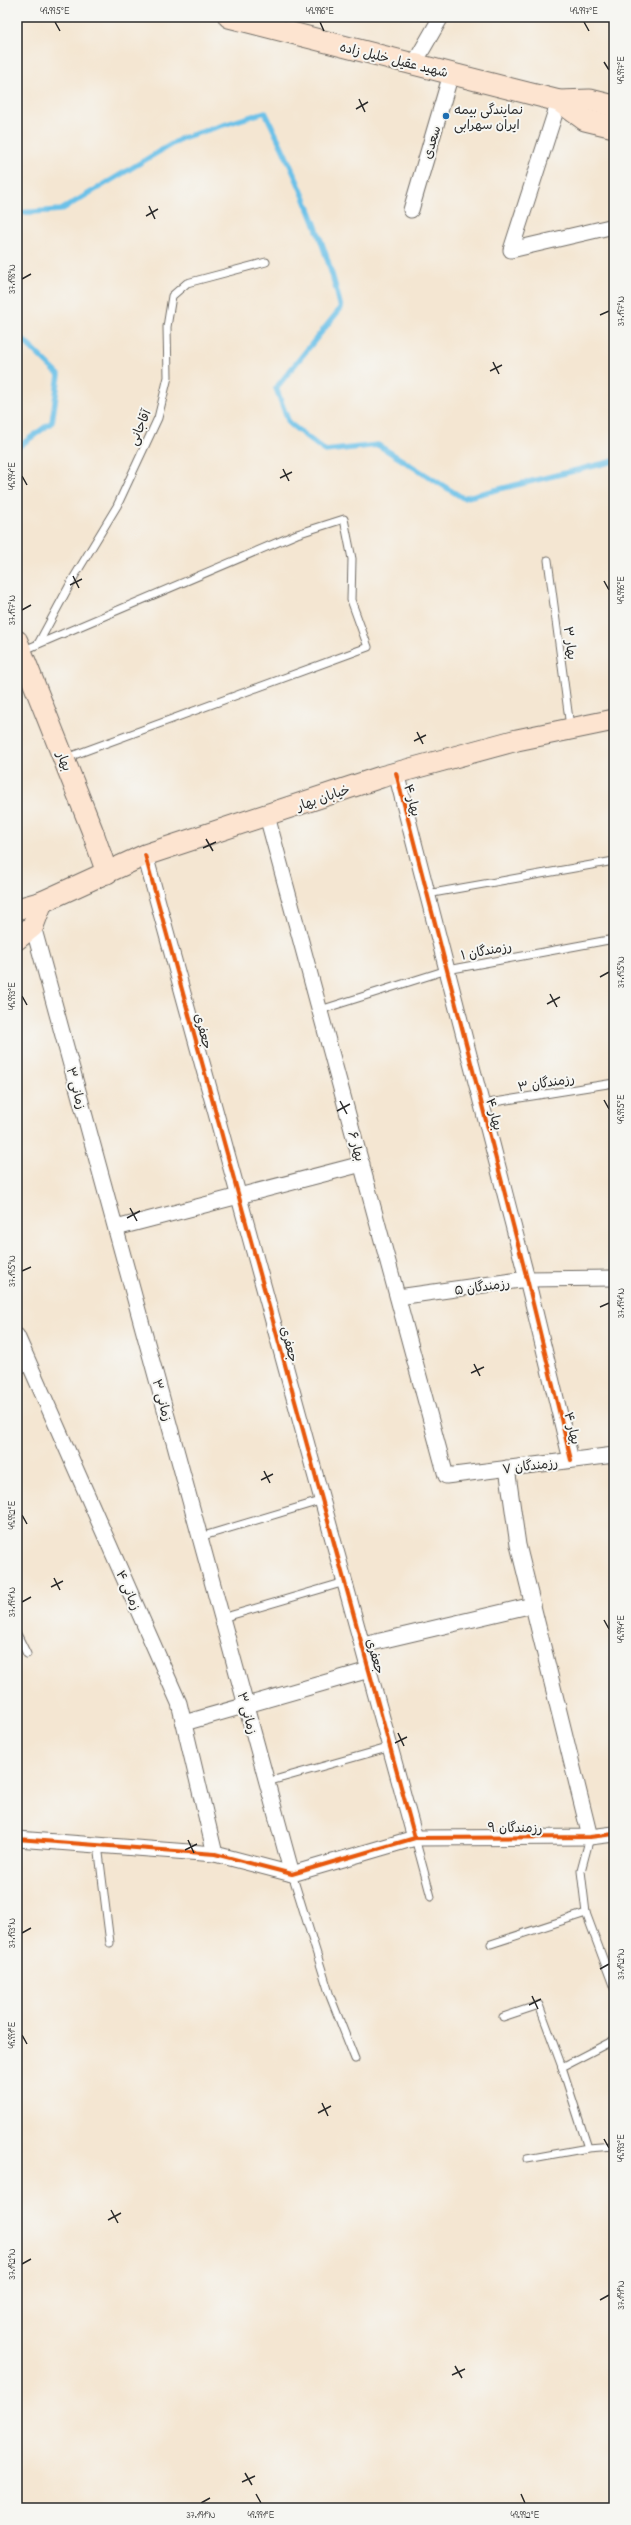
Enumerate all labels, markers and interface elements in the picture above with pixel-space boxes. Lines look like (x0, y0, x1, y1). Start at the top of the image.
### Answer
text: 49.995°E (40, 4, 70, 19)
text: 49.996°E (306, 4, 334, 19)
text: 49.997°E (570, 4, 598, 19)
street label: شهید عقیل خلیل زاده (337, 38, 450, 83)
text: 49.997°E (614, 56, 629, 84)
place label: نمایندگی بیمه ایران سهرابی (454, 101, 523, 135)
marker: نمایندگی بیمه ایران سهرابی (441, 111, 451, 121)
street label: سعدی (418, 123, 446, 161)
text: 37.198°N (5, 264, 20, 294)
text: 37.197°N (614, 296, 629, 326)
street label: آقاجانی (124, 406, 157, 449)
text: 49.994°E (5, 462, 20, 490)
text: 49.996°E (614, 576, 629, 604)
text: 37.197°N (5, 595, 20, 625)
street label: بهار ۳ (558, 625, 581, 661)
street label: بهار (51, 748, 76, 774)
street label: خیابان بهار (293, 780, 353, 817)
street label: بهار ۴ (398, 782, 425, 819)
street label: رزمندگان ۱ (459, 937, 513, 966)
text: 37.195°N (614, 956, 629, 988)
text: 49.993°E (5, 982, 20, 1010)
street label: جعفری (189, 1011, 216, 1051)
street label: زمانی ۳ (61, 1065, 90, 1112)
street label: رزمندگان ۳ (516, 1070, 576, 1097)
text: 49.995°E (614, 1094, 629, 1124)
street label: بهار ۴ (480, 1096, 507, 1133)
street label: بهار ۶ (342, 1129, 369, 1164)
text: 37.195°N (5, 1255, 20, 1287)
street label: رزمندگان ۵ (453, 1274, 511, 1301)
text: 37.194°N (614, 1288, 629, 1318)
street label: جعفری (275, 1324, 302, 1364)
street label: زمانی ۳ (147, 1377, 176, 1424)
street label: بهار ۴ (558, 1410, 585, 1447)
street label: رزمندگان ۷ (501, 1454, 559, 1479)
text: 49.992°E (5, 1501, 20, 1529)
street label: زمانی ۴ (110, 1568, 145, 1614)
text: 37.194°N (5, 1587, 20, 1617)
text: 49.994°E (614, 1615, 629, 1643)
street label: جعفری (360, 1636, 389, 1676)
street label: زمانی ۳ (232, 1690, 261, 1737)
street label: رزمندگان ۹ (488, 1819, 543, 1838)
text: 37.193°N (5, 1918, 20, 1948)
text: 37.192°N (614, 1948, 629, 1979)
text: 49.991°E (5, 2021, 20, 2049)
text: 49.993°E (614, 2134, 629, 2162)
text: 37.192°N (5, 2248, 20, 2279)
text: 37.191°N (614, 2280, 629, 2310)
text: 37.191°N (186, 2508, 216, 2523)
text: 49.991°E (247, 2508, 275, 2523)
text: 49.992°E (511, 2508, 539, 2523)

